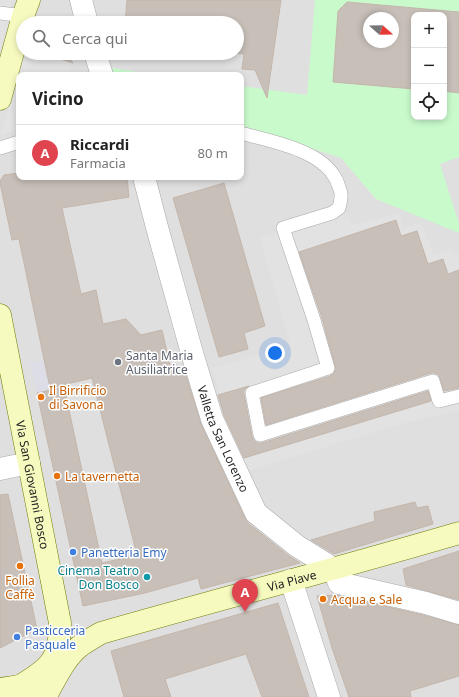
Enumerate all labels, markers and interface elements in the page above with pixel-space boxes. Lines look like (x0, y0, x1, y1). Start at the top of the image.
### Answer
north arrow (363, 12, 399, 48)
map controls (411, 12, 447, 120)
button: + (411, 12, 447, 48)
search box (16, 16, 244, 60)
icon: search (30, 27, 52, 49)
text: Cerca qui (62, 28, 128, 48)
button: − (411, 48, 447, 84)
button: locate (411, 84, 447, 120)
text: Vicino (32, 87, 84, 110)
text: Riccardi (70, 134, 129, 154)
text: A (41, 144, 50, 162)
text: 80 m (198, 144, 228, 162)
text: Farmacia (70, 154, 126, 172)
your location (265, 343, 285, 363)
place label: Santa Maria Ausiliatrice (126, 347, 193, 378)
marker: Santa Maria Ausiliatrice (113, 357, 123, 367)
place label: Il Birrificio di Savona (49, 382, 107, 413)
street label: Valletta San Lorenzo (194, 383, 254, 495)
marker: Il Birrificio di Savona (36, 392, 46, 402)
street label: Via San Giovanni Bosco (12, 419, 54, 551)
place label: La tavernetta (65, 468, 140, 485)
marker: La tavernetta (52, 471, 62, 481)
place label: Panetteria Emy (81, 544, 167, 561)
marker: Panetteria Emy (68, 547, 78, 557)
marker: Follia Caffè (15, 561, 25, 571)
place label: Cinema Teatro Don Bosco (57, 562, 139, 593)
street label: Via Piave (265, 565, 318, 595)
place label: Follia Caffè (5, 572, 35, 603)
marker: Cinema Teatro Don Bosco (142, 572, 152, 582)
pin: A (232, 579, 258, 612)
place label: Acqua e Sale (331, 591, 402, 608)
marker: Acqua e Sale (318, 594, 328, 604)
place label: Pasticceria Pasquale (25, 622, 85, 653)
marker: Pasticceria Pasquale (12, 632, 22, 642)

